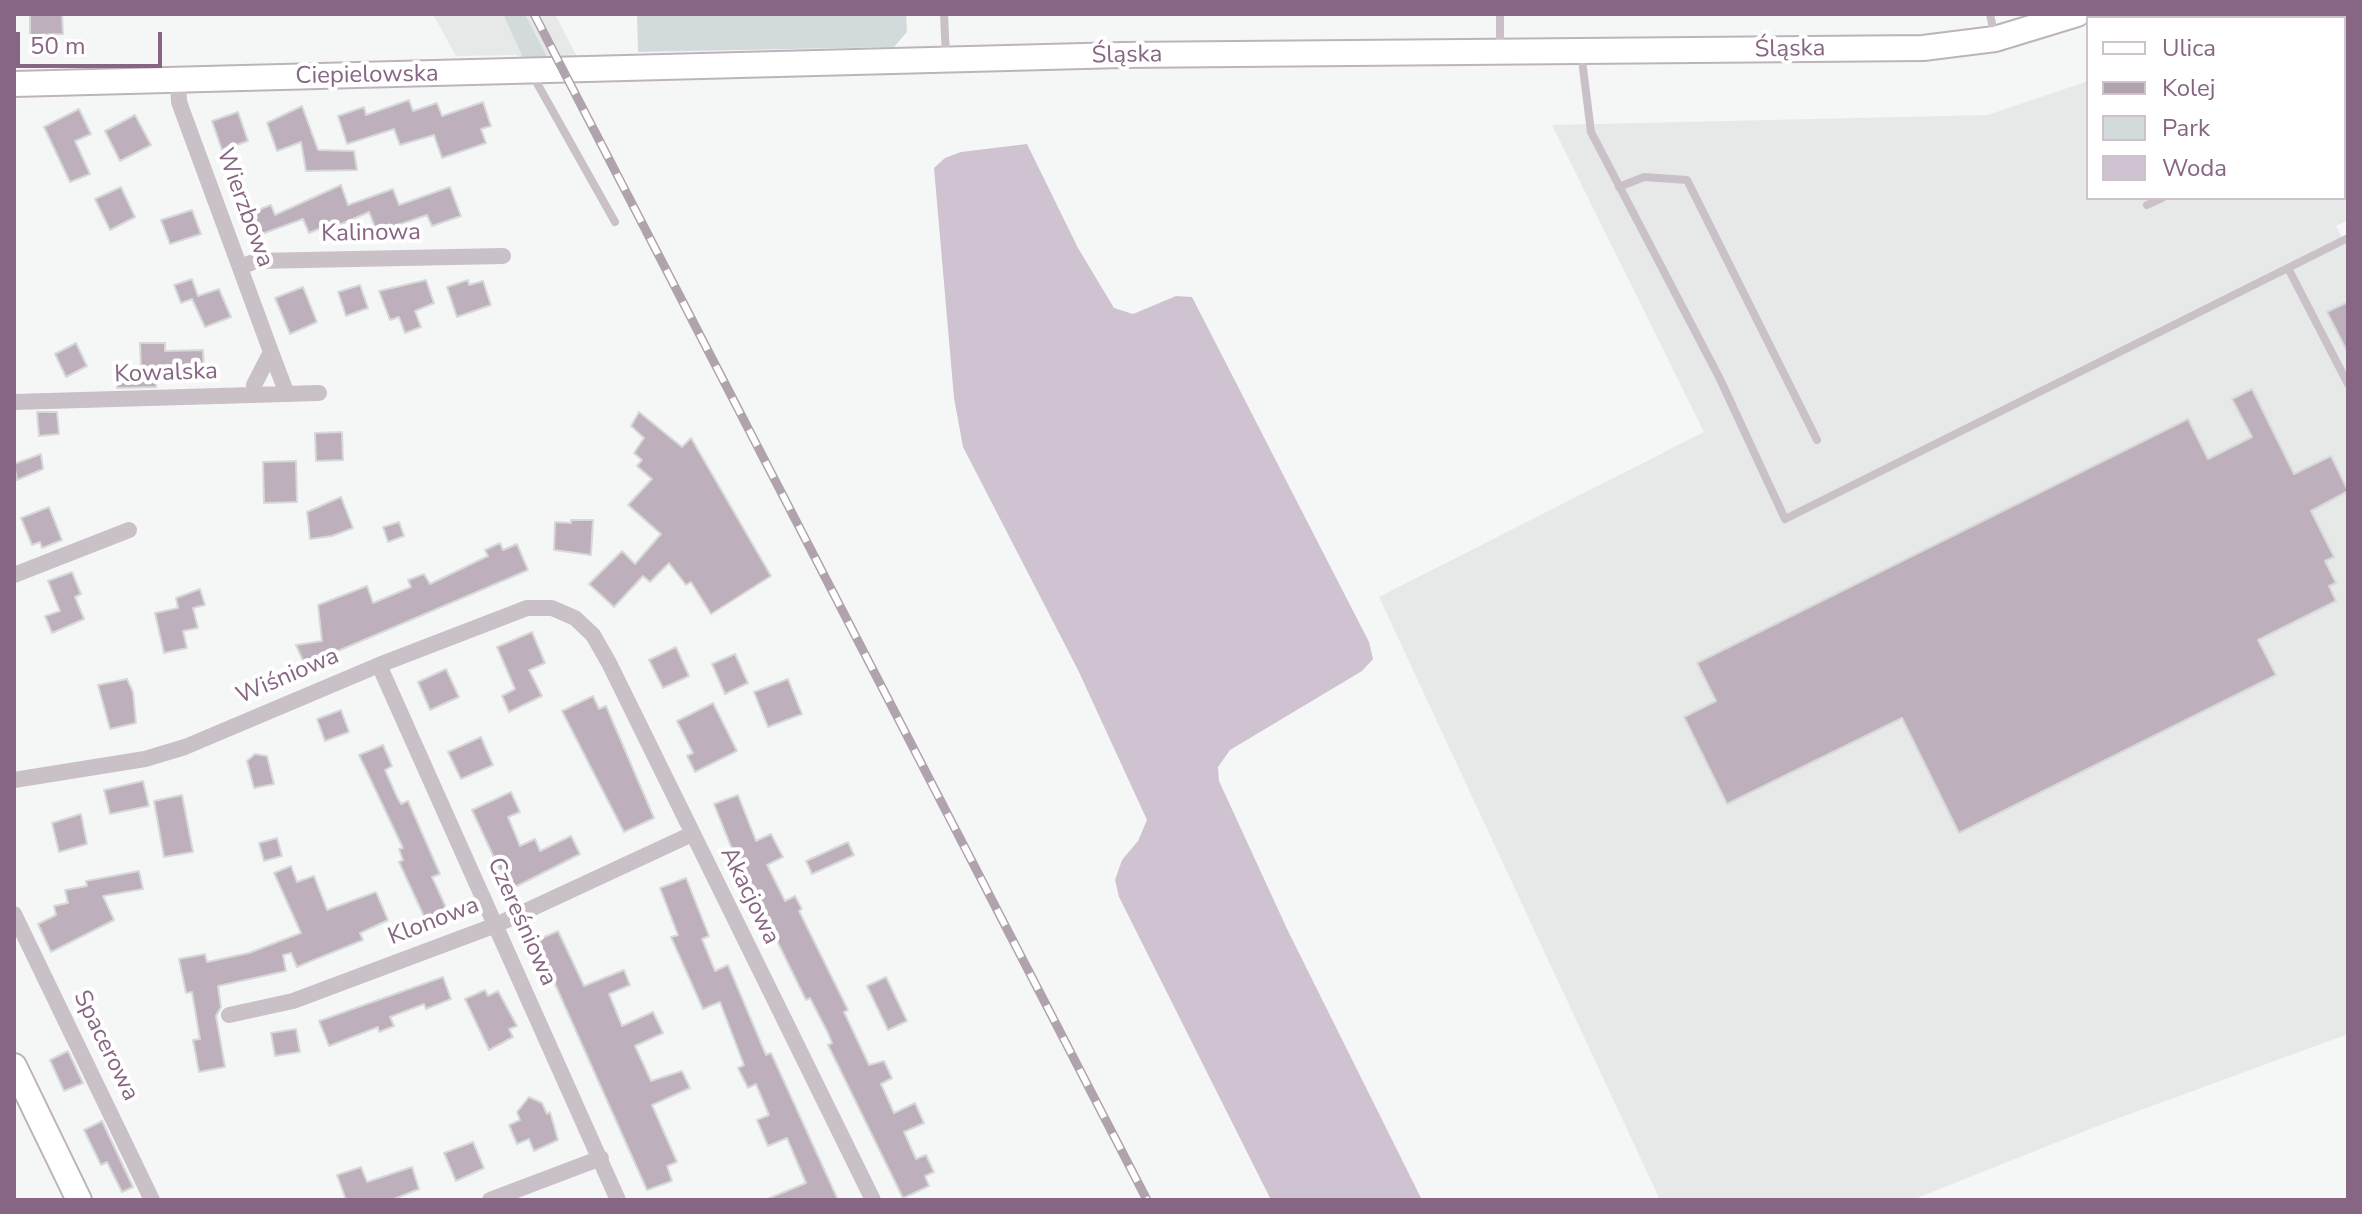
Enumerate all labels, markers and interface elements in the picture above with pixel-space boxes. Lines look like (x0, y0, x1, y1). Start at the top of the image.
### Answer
scale bar (20, 16, 166, 66)
legend (2086, 16, 2346, 200)
text: 50 m (30, 30, 86, 62)
text: Ulica (2162, 32, 2216, 64)
street label: Śląska (1754, 35, 1826, 65)
street label: Śląska (1091, 41, 1163, 71)
street label: Ciepielowska (295, 60, 439, 92)
text: Kolej (2162, 72, 2216, 104)
text: Park (2162, 112, 2210, 144)
street label: Wierzbowa (209, 145, 279, 271)
text: Woda (2162, 152, 2227, 184)
street label: Kalinowa (321, 219, 421, 249)
street label: Kowalska (114, 358, 218, 390)
street label: Wiśniowa (232, 643, 344, 711)
street label: Akacjowa (713, 843, 785, 949)
street label: Czereśniowa (480, 853, 562, 991)
street label: Klonowa (385, 892, 483, 952)
street label: Spacerowa (66, 986, 144, 1106)

